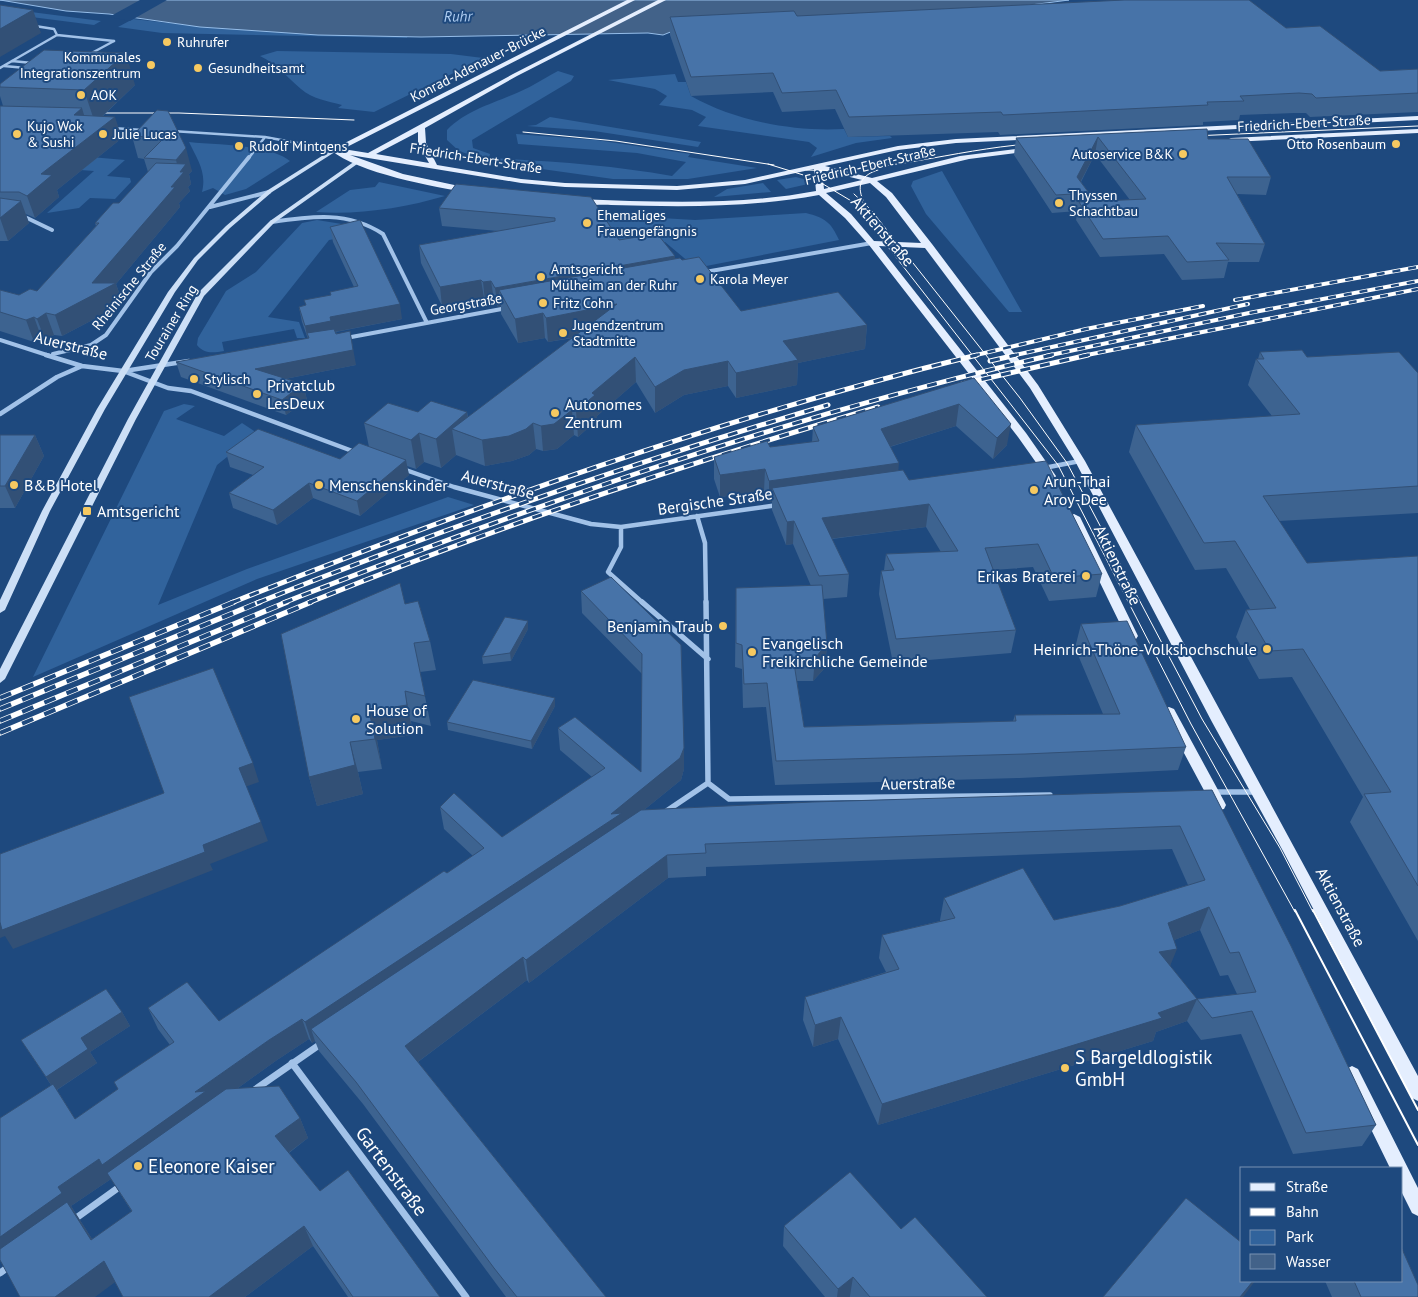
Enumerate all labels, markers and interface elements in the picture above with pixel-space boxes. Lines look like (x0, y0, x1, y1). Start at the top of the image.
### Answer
water label: Ruhr (443, 6, 474, 26)
street label: Konrad-Adenauer-Brücke (407, 22, 549, 106)
place label: Ruhrufer (177, 33, 229, 51)
marker: Ruhrufer (161, 36, 173, 48)
place label: Kommunales Integrationszentrum (20, 48, 141, 82)
marker: Kommunales Integrationszentrum (145, 59, 157, 71)
place label: Gesundheitsamt (208, 59, 305, 77)
marker: Gesundheitsamt (192, 62, 204, 74)
place label: AOK (91, 86, 117, 104)
marker: AOK (75, 89, 87, 101)
street label: Friedrich-Ebert-Straße (1237, 111, 1371, 135)
place label: Kujo Wok & Sushi (27, 117, 83, 151)
place label: Julie Lucas (112, 125, 177, 143)
marker: Kujo Wok & Sushi (11, 128, 23, 140)
marker: Julie Lucas (97, 128, 109, 140)
place label: Otto Rosenbaum (1287, 135, 1386, 153)
place label: Rudolf Mintgens (249, 137, 347, 155)
marker: Otto Rosenbaum (1390, 138, 1402, 150)
street label: Friedrich-Ebert-Straße (408, 139, 544, 177)
marker: Rudolf Mintgens (233, 140, 245, 152)
street label: Friedrich-Ebert-Straße (803, 141, 937, 189)
place label: Autoservice B&K (1072, 145, 1173, 163)
marker: Autoservice B&K (1177, 148, 1189, 160)
place label: Thyssen Schachtbau (1069, 186, 1138, 220)
street label: Aktienstraße (847, 192, 919, 270)
marker: Thyssen Schachtbau (1053, 197, 1065, 209)
place label: Ehemaliges Frauengefängnis (597, 206, 697, 240)
marker: Ehemaliges Frauengefängnis (581, 217, 593, 229)
street label: Rheinische Straße (88, 238, 170, 334)
place label: Amtsgericht Mülheim an der Ruhr (551, 260, 677, 294)
place label: Karola Meyer (710, 270, 788, 288)
marker: Amtsgericht Mülheim an der Ruhr (535, 271, 547, 283)
marker: Karola Meyer (694, 273, 706, 285)
street label: Tourainer Ring (141, 281, 201, 365)
street label: Georgstraße (428, 289, 504, 319)
place label: Fritz Cohn (553, 294, 613, 312)
marker: Fritz Cohn (537, 297, 549, 309)
place label: Jugendzentrum Stadtmitte (572, 316, 664, 350)
street label: Auerstraße (32, 326, 110, 364)
marker: Jugendzentrum Stadtmitte (557, 327, 569, 339)
place label: Stylisch (204, 370, 250, 388)
marker: Stylisch (188, 373, 200, 385)
place label: Privatclub LesDeux (267, 375, 335, 413)
marker: Privatclub LesDeux (251, 388, 263, 400)
place label: Autonomes Zentrum (565, 394, 642, 432)
marker: Autonomes Zentrum (549, 407, 561, 419)
street label: Auerstraße (459, 465, 537, 503)
place label: Arun-Thai Aroy-Dee (1044, 471, 1110, 509)
place label: B&B Hotel (24, 475, 98, 495)
place label: Menschenskinder (329, 475, 448, 495)
marker: B&B Hotel (8, 479, 20, 491)
marker: Menschenskinder (313, 479, 325, 491)
street label: Bergische Straße (656, 483, 774, 519)
marker: Arun-Thai Aroy-Dee (1028, 484, 1040, 496)
place label: Amtsgericht (97, 501, 180, 521)
marker: Amtsgericht (81, 505, 93, 517)
street label: Aktienstraße (1090, 522, 1146, 608)
place label: Erikas Braterei (977, 566, 1076, 586)
marker: Erikas Braterei (1080, 570, 1092, 582)
place label: Benjamin Traub (607, 616, 713, 636)
marker: Benjamin Traub (717, 620, 729, 632)
place label: Evangelisch Freikirchliche Gemeinde (762, 633, 928, 671)
place label: Heinrich-Thöne-Volkshochschule (1033, 639, 1257, 659)
marker: Heinrich-Thöne-Volkshochschule (1261, 643, 1273, 655)
marker: Evangelisch Freikirchliche Gemeinde (746, 646, 758, 658)
place label: House of Solution (366, 700, 427, 738)
marker: House of Solution (350, 713, 362, 725)
street label: Auerstraße (880, 772, 956, 794)
street label: Aktienstraße (1312, 864, 1370, 950)
place label: S Bargeldlogistik GmbH (1075, 1045, 1212, 1091)
marker: S Bargeldlogistik GmbH (1059, 1062, 1071, 1074)
street label: Gartenstraße (351, 1122, 433, 1220)
place label: Eleonore Kaiser (148, 1154, 275, 1178)
marker: Eleonore Kaiser (132, 1160, 144, 1172)
legend (1240, 1167, 1403, 1282)
text: Straße (1286, 1177, 1328, 1196)
text: Bahn (1286, 1202, 1319, 1221)
text: Park (1286, 1227, 1314, 1246)
text: Wasser (1286, 1252, 1331, 1271)

